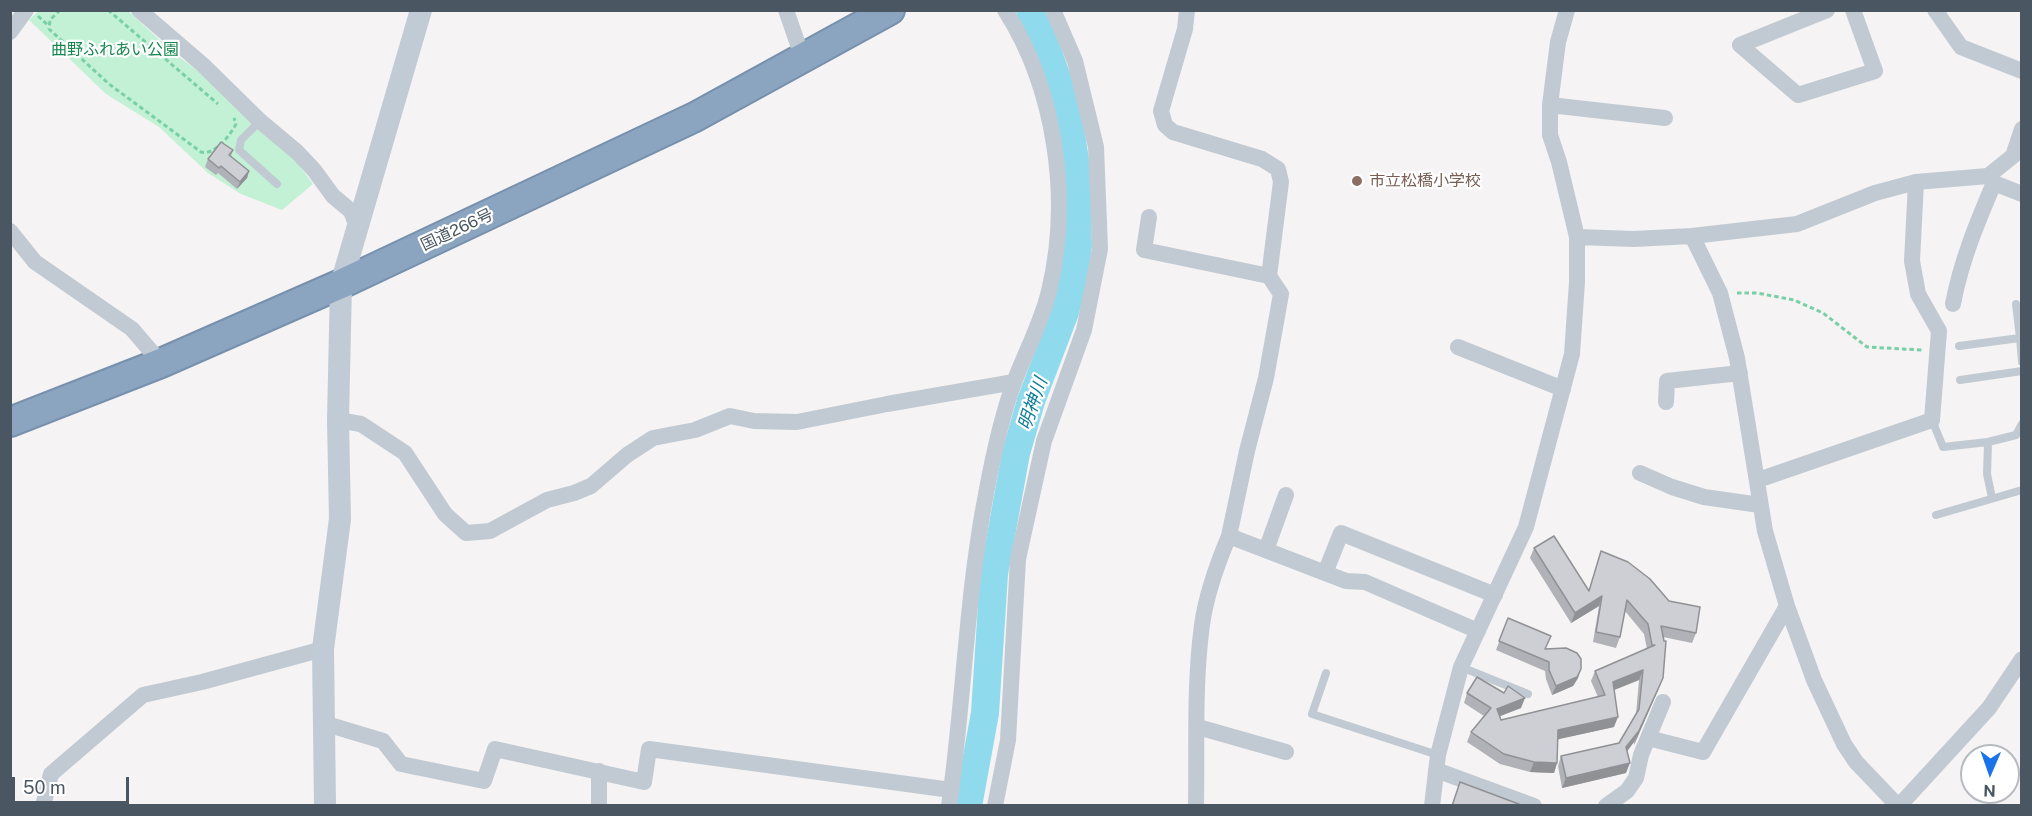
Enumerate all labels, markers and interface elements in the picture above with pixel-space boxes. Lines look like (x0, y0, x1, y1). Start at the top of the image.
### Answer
park label: 曲野ふれあい公園 (51, 40, 179, 60)
place label: 市立松橋小学校 (1369, 171, 1481, 191)
marker: 市立松橋小学校 (1350, 174, 1364, 188)
street label: 国道266号 (418, 205, 496, 255)
water label: 明神川 (1014, 375, 1052, 433)
north arrow (1960, 744, 2020, 804)
scale bar (15, 765, 132, 803)
text: 50 m (23, 777, 66, 798)
text: N (1983, 781, 1996, 800)

